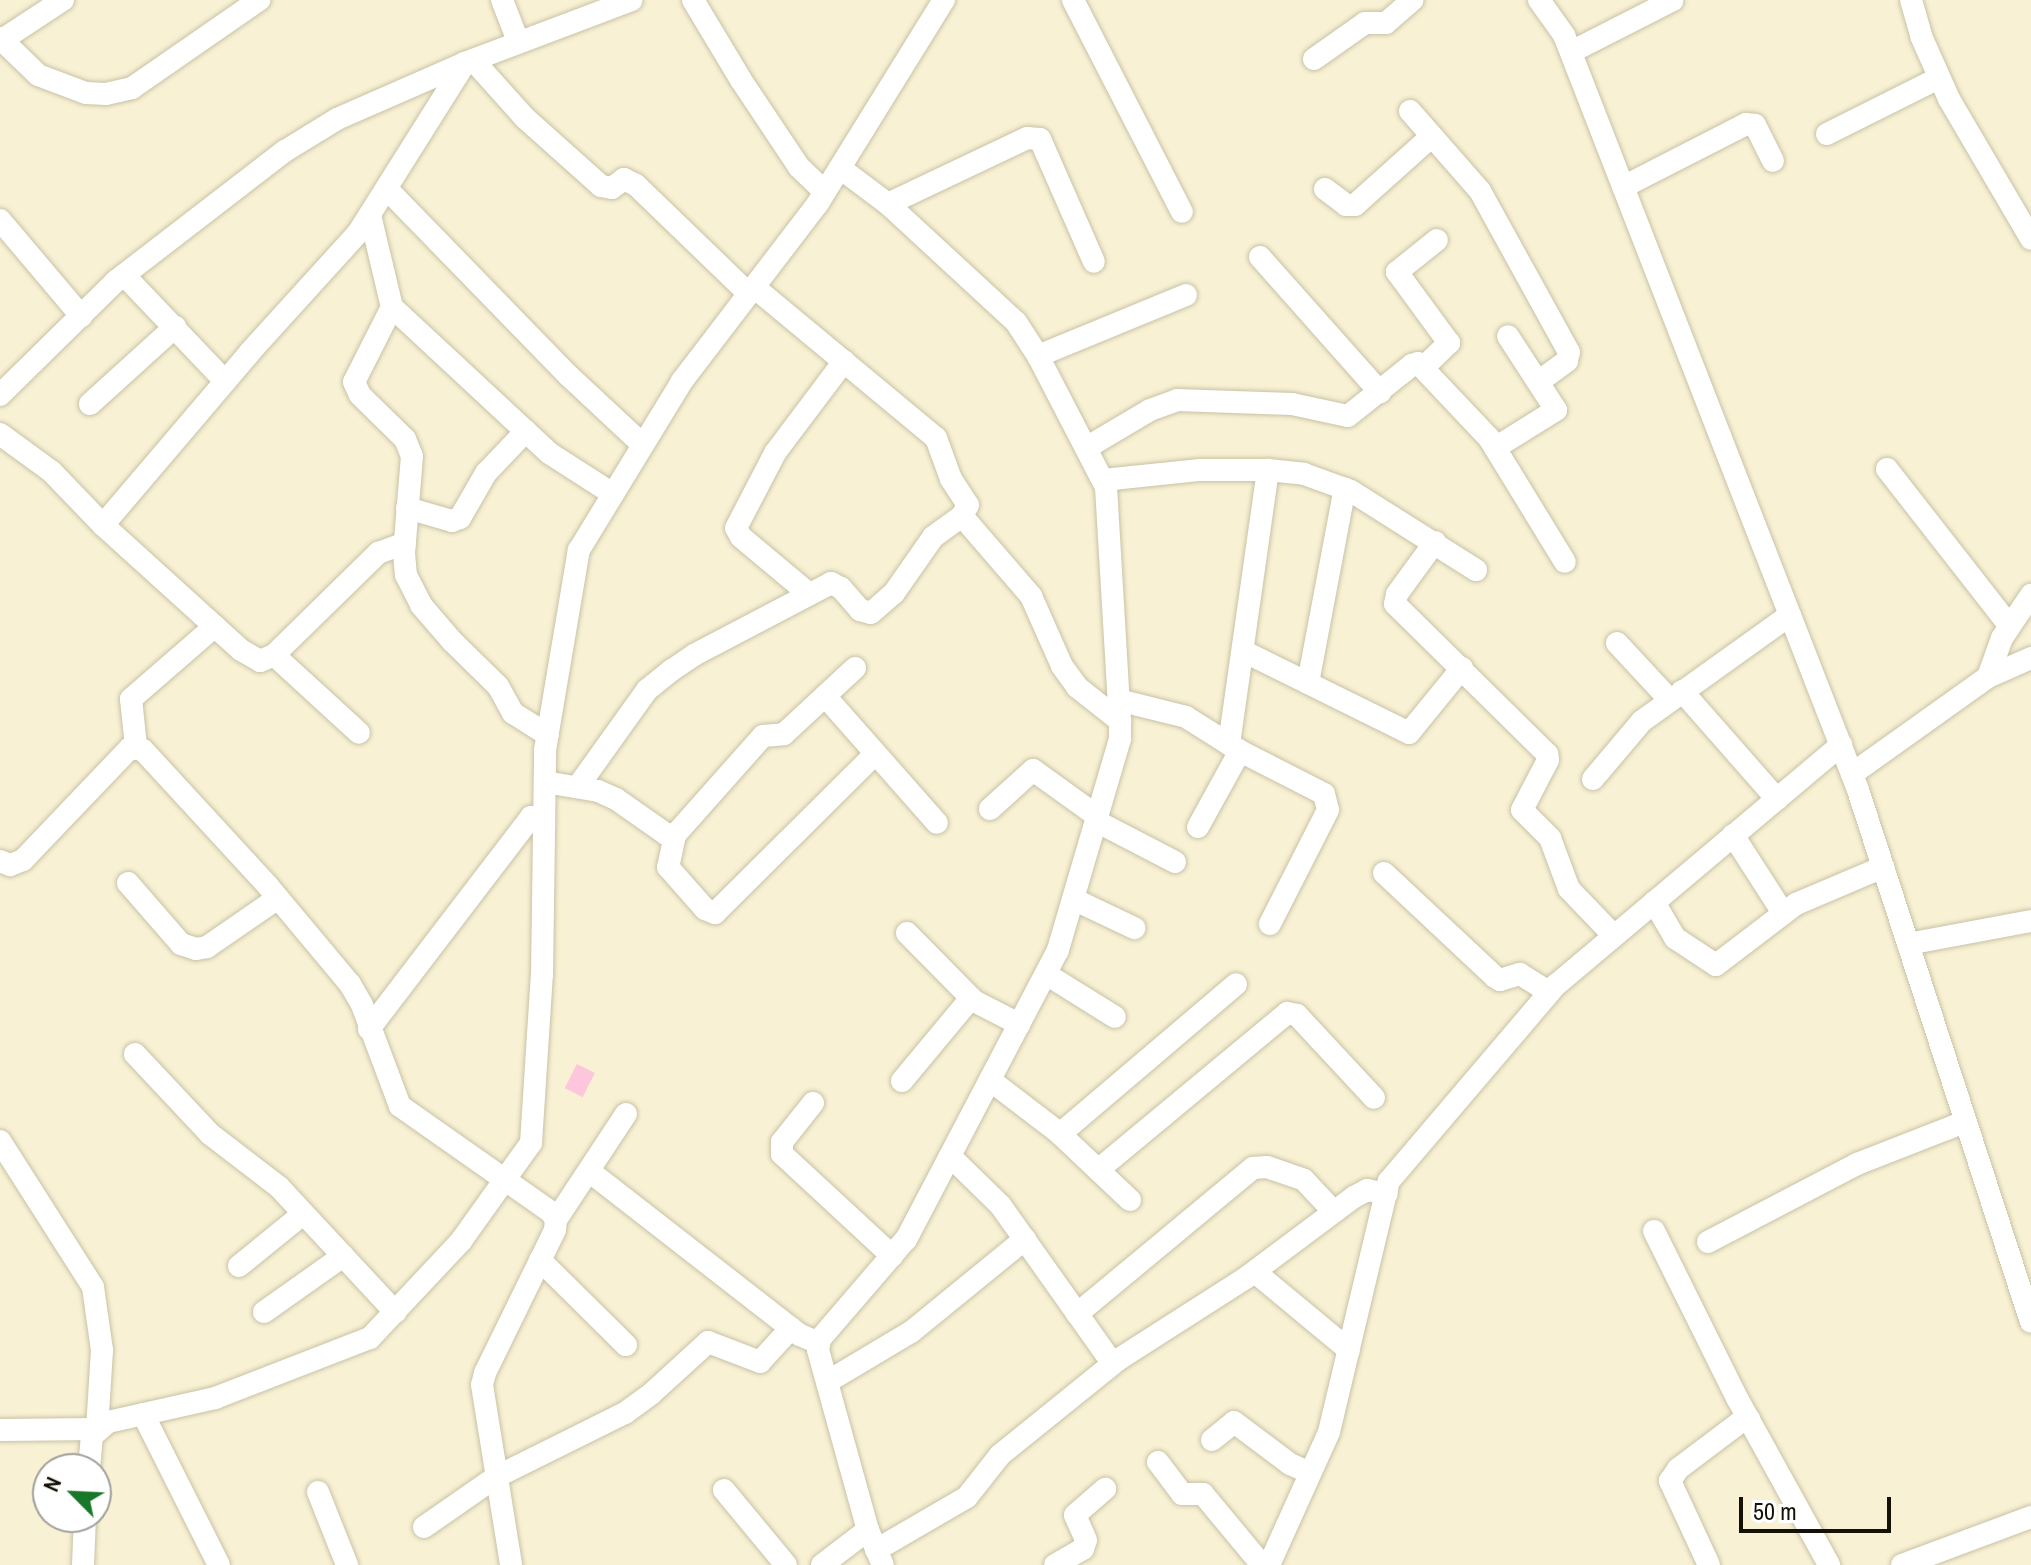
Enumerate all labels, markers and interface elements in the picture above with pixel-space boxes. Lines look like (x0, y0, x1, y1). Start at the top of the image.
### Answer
north arrow (32, 1453, 112, 1533)
text: N (36, 1472, 68, 1496)
scale bar (1743, 1481, 1895, 1531)
text: 50 m (1753, 1495, 1797, 1527)

